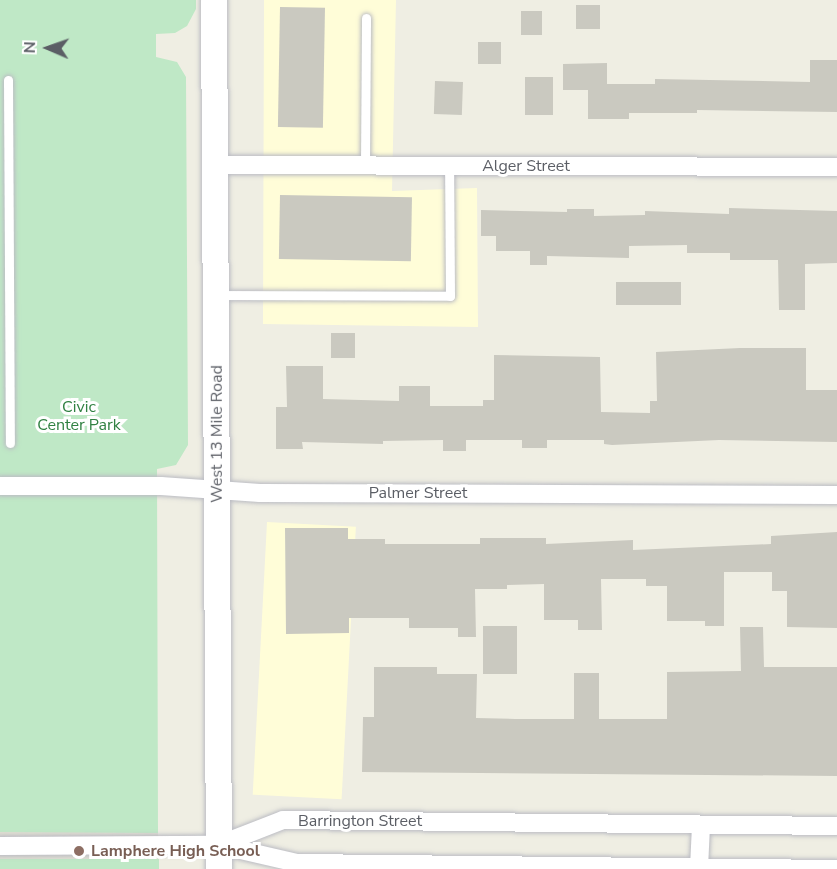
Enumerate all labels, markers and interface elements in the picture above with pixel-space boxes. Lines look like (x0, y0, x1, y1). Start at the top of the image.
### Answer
north arrow (18, 18, 78, 78)
text: N (19, 41, 41, 54)
street label: Alger Street (482, 156, 570, 176)
street label: West 13 Mile Road (207, 365, 227, 503)
park label: Civic Center Park (37, 397, 121, 435)
street label: Palmer Street (369, 483, 467, 503)
street label: Barrington Street (298, 811, 422, 831)
place label: Lamphere High School (91, 841, 260, 861)
marker: Lamphere High School (72, 844, 86, 858)

